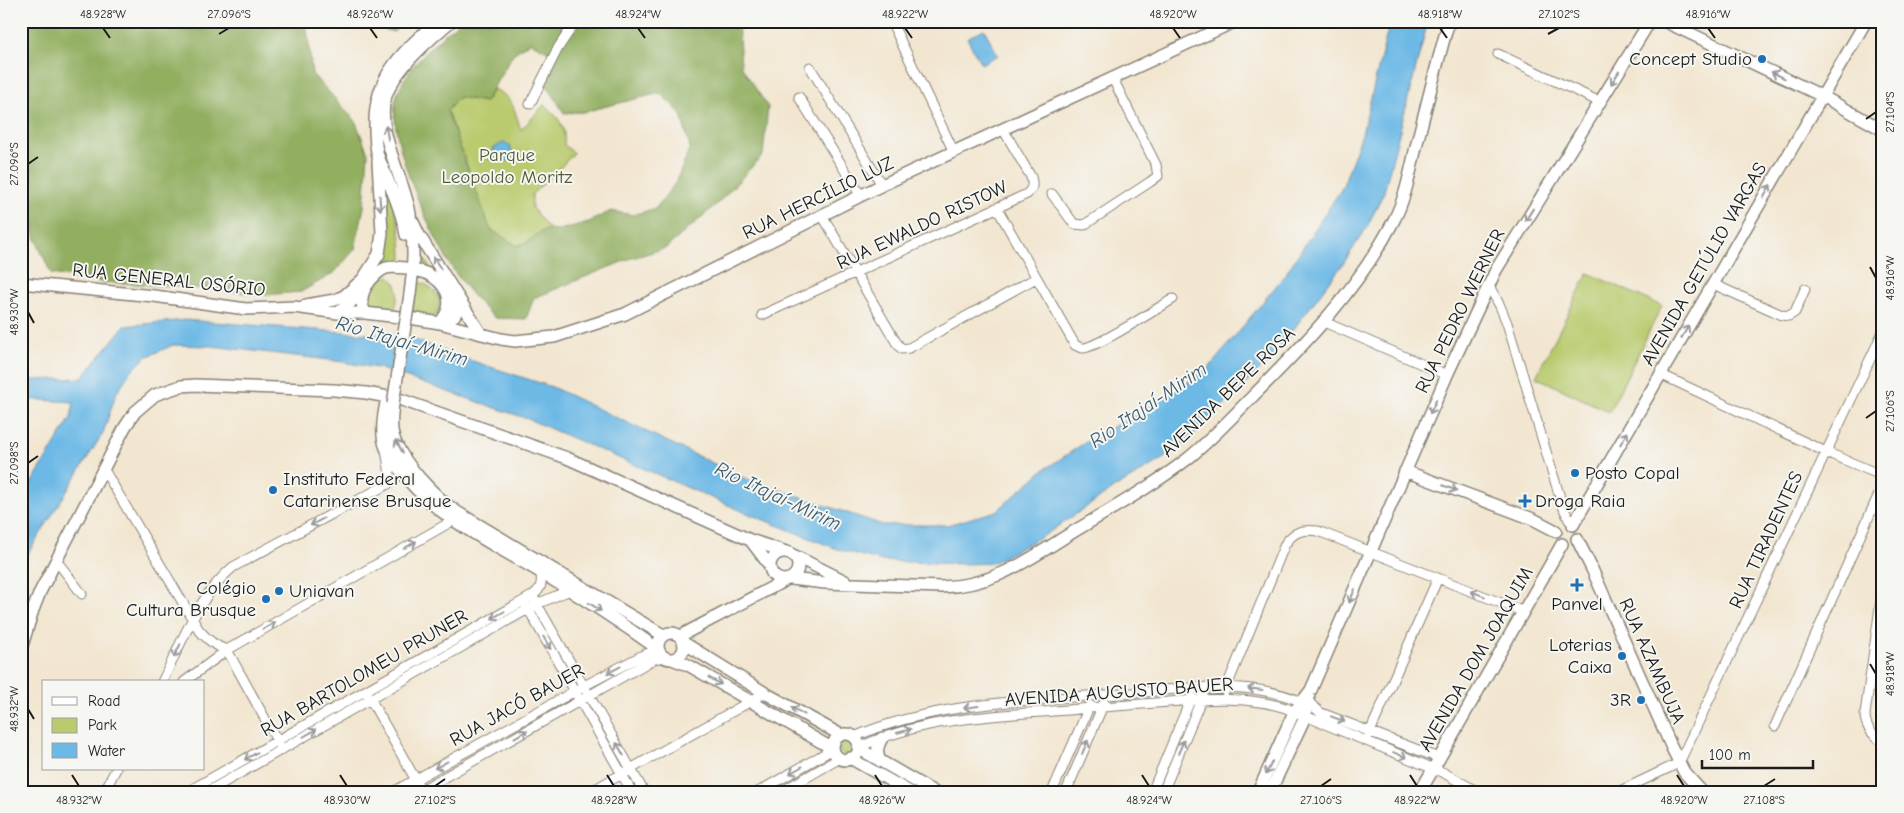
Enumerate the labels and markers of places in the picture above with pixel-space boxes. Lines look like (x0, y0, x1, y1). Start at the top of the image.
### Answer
place label: Concept Studio (1629, 48, 1752, 70)
marker: Concept Studio (1756, 53, 1768, 65)
place label: Posto Copal (1585, 462, 1680, 484)
marker: Posto Copal (1569, 467, 1581, 479)
place label: Instituto Federal Catarinense Brusque (283, 468, 451, 512)
marker: Instituto Federal Catarinense Brusque (267, 484, 279, 496)
place label: Droga Raia (1535, 490, 1625, 512)
marker: Droga Raia (1519, 495, 1531, 507)
place label: Colégio Cultura Brusque (126, 577, 256, 621)
marker: Panvel (1571, 579, 1583, 591)
place label: Uniavan (289, 580, 355, 602)
marker: Uniavan (273, 585, 285, 597)
marker: Colégio Cultura Brusque (260, 593, 272, 605)
place label: Panvel (1551, 593, 1603, 615)
place label: Loterias Caixa (1549, 634, 1612, 678)
marker: Loterias Caixa (1616, 650, 1628, 662)
place label: 3R (1610, 689, 1631, 711)
marker: 3R (1635, 694, 1647, 706)

